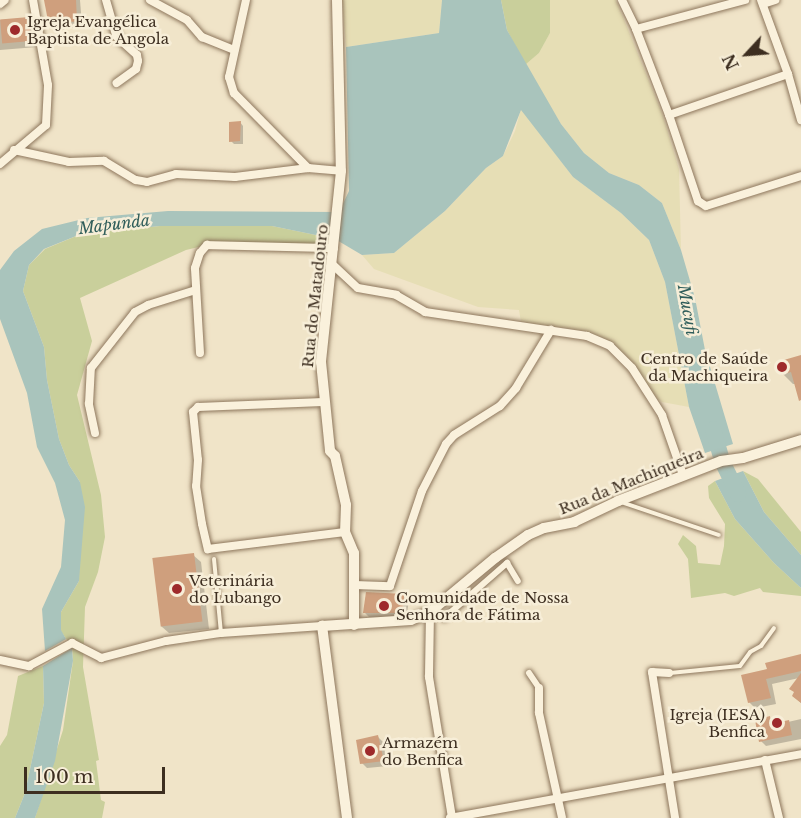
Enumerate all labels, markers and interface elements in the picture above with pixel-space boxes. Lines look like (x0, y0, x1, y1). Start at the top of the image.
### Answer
place label: Igreja Evangélica Baptista de Angola (27, 12, 170, 47)
marker: Igreja Evangélica Baptista de Angola (8, 23, 22, 37)
north arrow (717, 24, 777, 84)
text: N (719, 51, 743, 73)
water label: Mapunda (77, 210, 151, 238)
street label: Rua do Matadouro (299, 223, 331, 369)
water label: Mucufi (674, 283, 702, 337)
place label: Centro de Saúde da Machiqueira (640, 349, 768, 384)
marker: Centro de Saúde da Machiqueira (773, 358, 791, 376)
street label: Rua da Machiqueira (556, 444, 706, 518)
place label: Veterinária do Lubango (189, 571, 281, 606)
marker: Veterinária do Lubango (170, 582, 184, 596)
place label: Comunidade de Nossa Senhora de Fátima (396, 588, 569, 623)
marker: Comunidade de Nossa Senhora de Fátima (377, 599, 391, 613)
place label: Igreja (IESA) Benfica (669, 705, 765, 740)
marker: Igreja (IESA) Benfica (770, 716, 784, 730)
place label: Armazém do Benfica (382, 733, 463, 768)
marker: Armazém do Benfica (363, 744, 377, 758)
scale bar (27, 755, 168, 793)
text: 100 m (35, 766, 93, 788)

